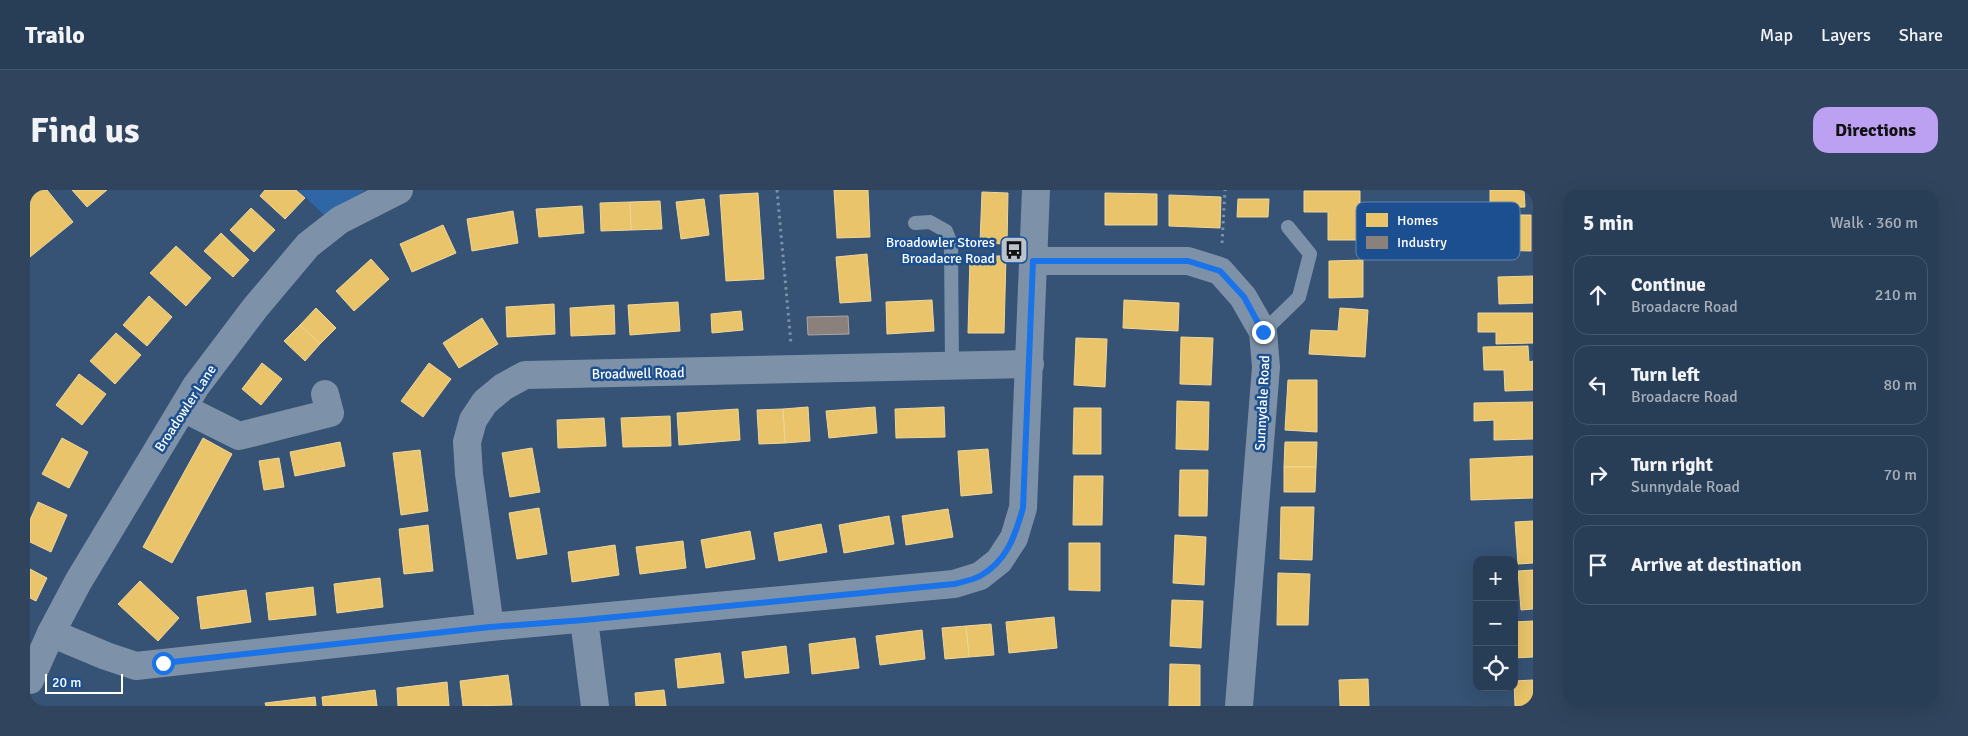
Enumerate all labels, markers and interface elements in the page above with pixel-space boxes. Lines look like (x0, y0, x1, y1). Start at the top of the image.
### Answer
text: Trailo (25, 20, 85, 50)
text: Map (1760, 24, 1793, 46)
text: Layers (1821, 24, 1871, 46)
text: Share (1899, 24, 1943, 46)
button: Directions (1813, 107, 1938, 153)
text: Find us (30, 109, 140, 152)
legend (1356, 202, 1520, 260)
text: 5 min (1583, 210, 1634, 236)
text: Homes (1397, 212, 1438, 229)
text: Walk · 360 m (1830, 213, 1918, 233)
place label: Broadowler Stores Broadacre Road (886, 234, 995, 267)
text: Industry (1397, 234, 1447, 251)
bus stop icon: Broadowler Stores Broadacre Road (999, 235, 1029, 265)
text: Continue (1631, 273, 1706, 297)
icon: ahead (1584, 281, 1612, 309)
text: 210 m (1875, 285, 1917, 305)
text: Broadacre Road (1631, 297, 1738, 317)
route end (1252, 321, 1275, 344)
street label: Sunnydale Road (1252, 355, 1273, 451)
street label: Broadowler Lane (151, 362, 220, 455)
text: Turn left (1631, 363, 1700, 387)
street label: Broadwell Road (591, 364, 685, 383)
icon: left (1584, 371, 1612, 399)
text: 80 m (1883, 375, 1917, 395)
text: Broadacre Road (1631, 387, 1738, 407)
text: Turn right (1631, 453, 1713, 477)
icon: right (1584, 461, 1612, 489)
text: 70 m (1883, 465, 1917, 485)
text: Sunnydale Road (1631, 477, 1740, 497)
icon: arrive (1584, 551, 1612, 579)
text: Arrive at destination (1631, 553, 1802, 577)
map controls (1473, 556, 1518, 691)
button: + (1473, 556, 1518, 601)
button: − (1473, 601, 1518, 646)
button: locate (1473, 646, 1518, 691)
route start (152, 652, 175, 675)
scale bar (45, 671, 122, 694)
text: 20 m (52, 674, 81, 691)

